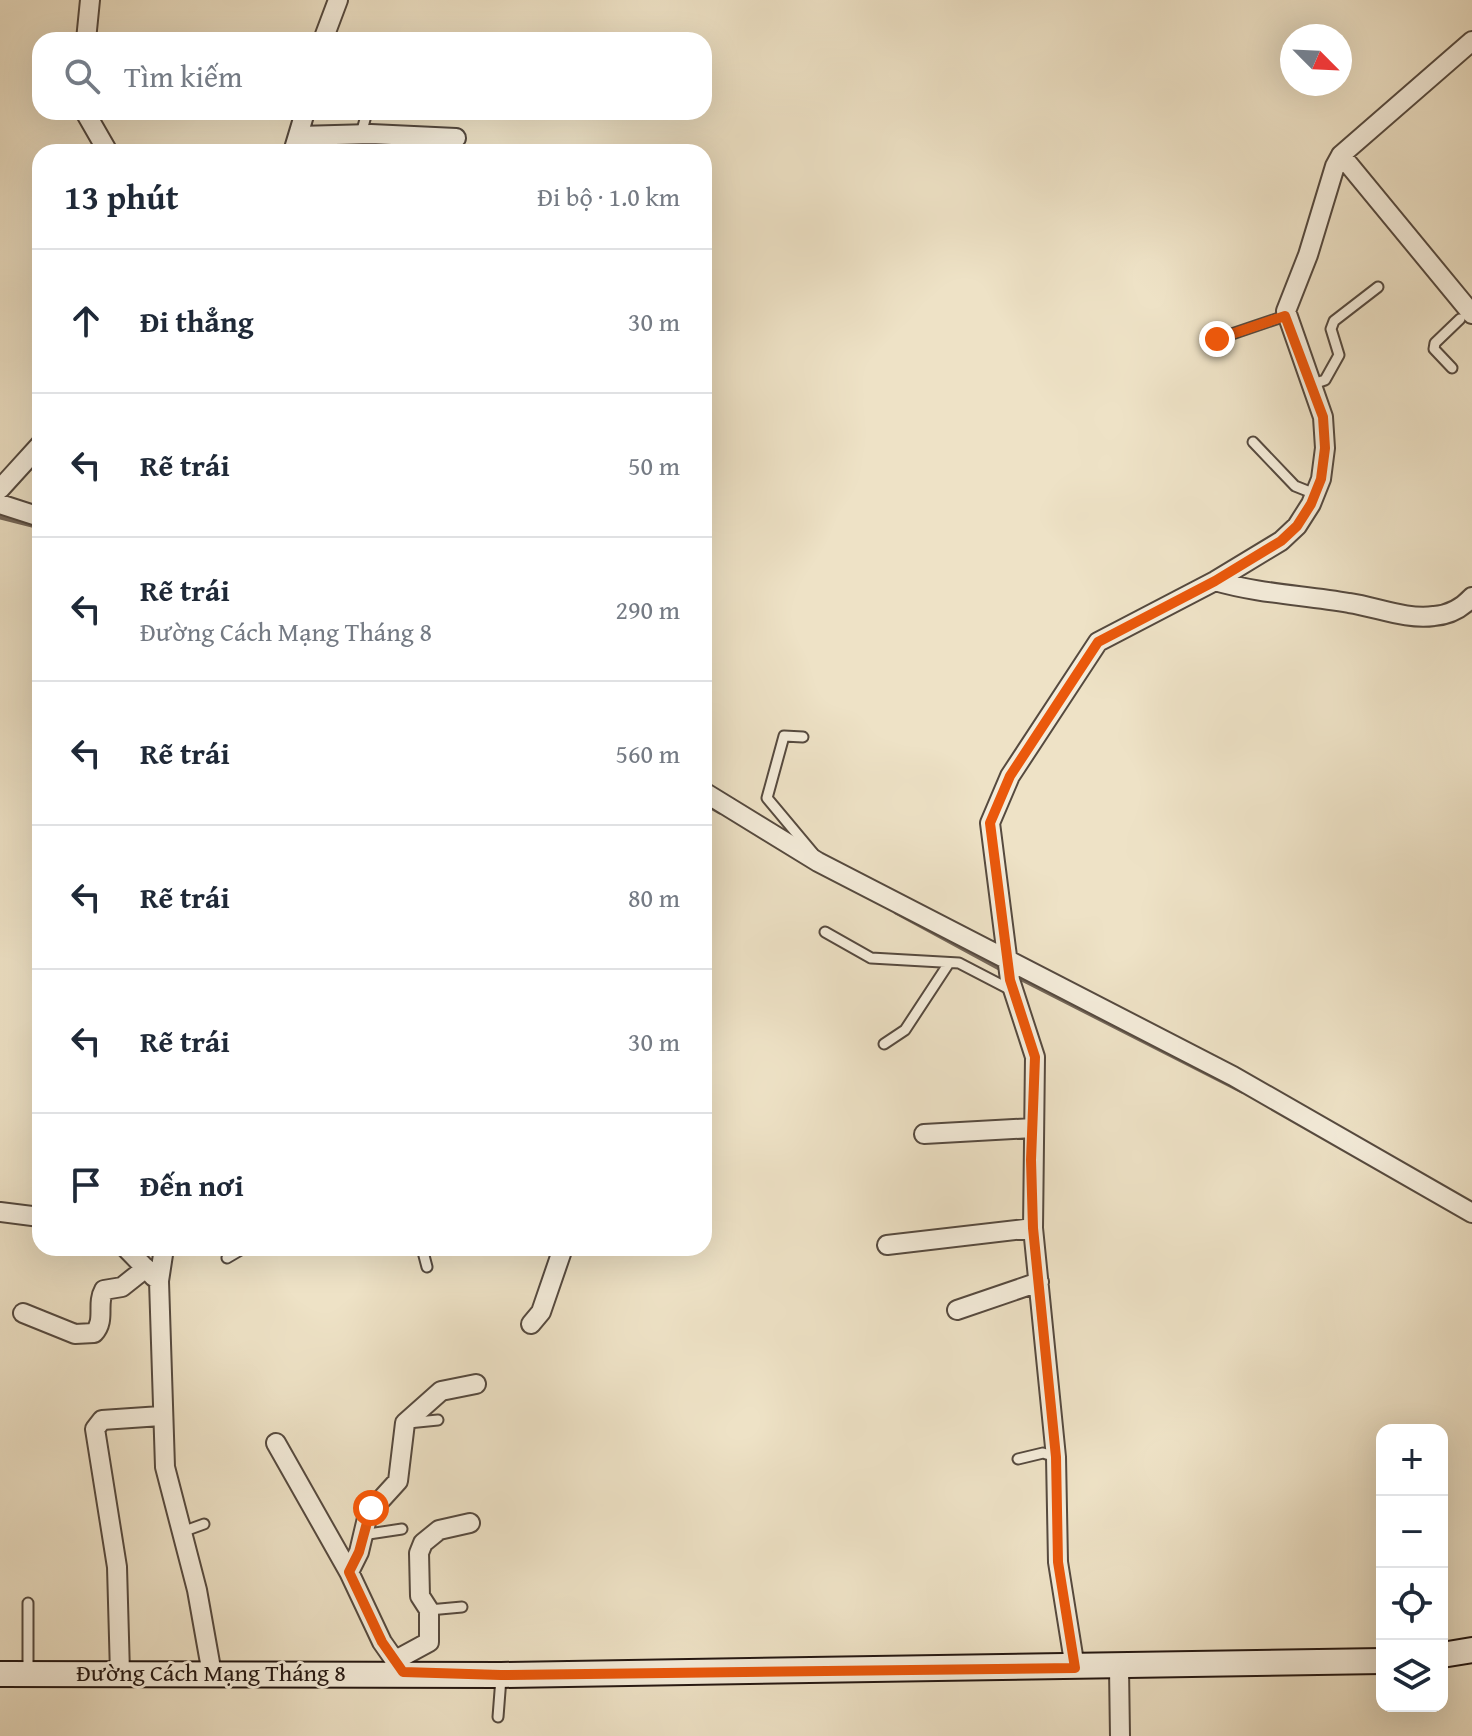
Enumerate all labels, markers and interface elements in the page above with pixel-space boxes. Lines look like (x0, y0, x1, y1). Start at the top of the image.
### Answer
north arrow (1280, 24, 1352, 96)
search box (32, 32, 712, 120)
icon: search (60, 54, 104, 98)
text: Tìm kiếm (124, 54, 243, 98)
text: 13 phút (64, 172, 179, 221)
text: Đi bộ · 1.0 km (537, 177, 680, 216)
icon: ahead (64, 299, 108, 343)
text: Đi thẳng (140, 299, 253, 343)
text: 30 m (628, 302, 680, 341)
route end (1199, 321, 1235, 357)
icon: left (64, 443, 108, 487)
text: Rẽ trái (140, 443, 230, 487)
text: 50 m (628, 446, 680, 485)
text: Rẽ trái (140, 568, 230, 612)
icon: left (64, 587, 108, 631)
text: 290 m (615, 590, 680, 629)
text: Đường Cách Mạng Tháng 8 (140, 612, 432, 651)
icon: left (64, 731, 108, 775)
text: Rẽ trái (140, 731, 230, 775)
text: 560 m (615, 734, 680, 773)
icon: left (64, 875, 108, 919)
text: Rẽ trái (140, 875, 230, 919)
text: 80 m (628, 878, 680, 917)
icon: left (64, 1019, 108, 1063)
text: Rẽ trái (140, 1019, 230, 1063)
text: 30 m (628, 1022, 680, 1061)
icon: arrive (64, 1163, 108, 1207)
text: Đến nơi (140, 1163, 244, 1207)
map controls (1376, 1424, 1448, 1712)
button: + (1376, 1424, 1448, 1496)
route start (353, 1490, 389, 1526)
button: − (1376, 1496, 1448, 1568)
button: locate (1376, 1568, 1448, 1640)
button: layers (1376, 1640, 1448, 1712)
street label: Đường Cách Mạng Tháng 8 (76, 1655, 346, 1690)

